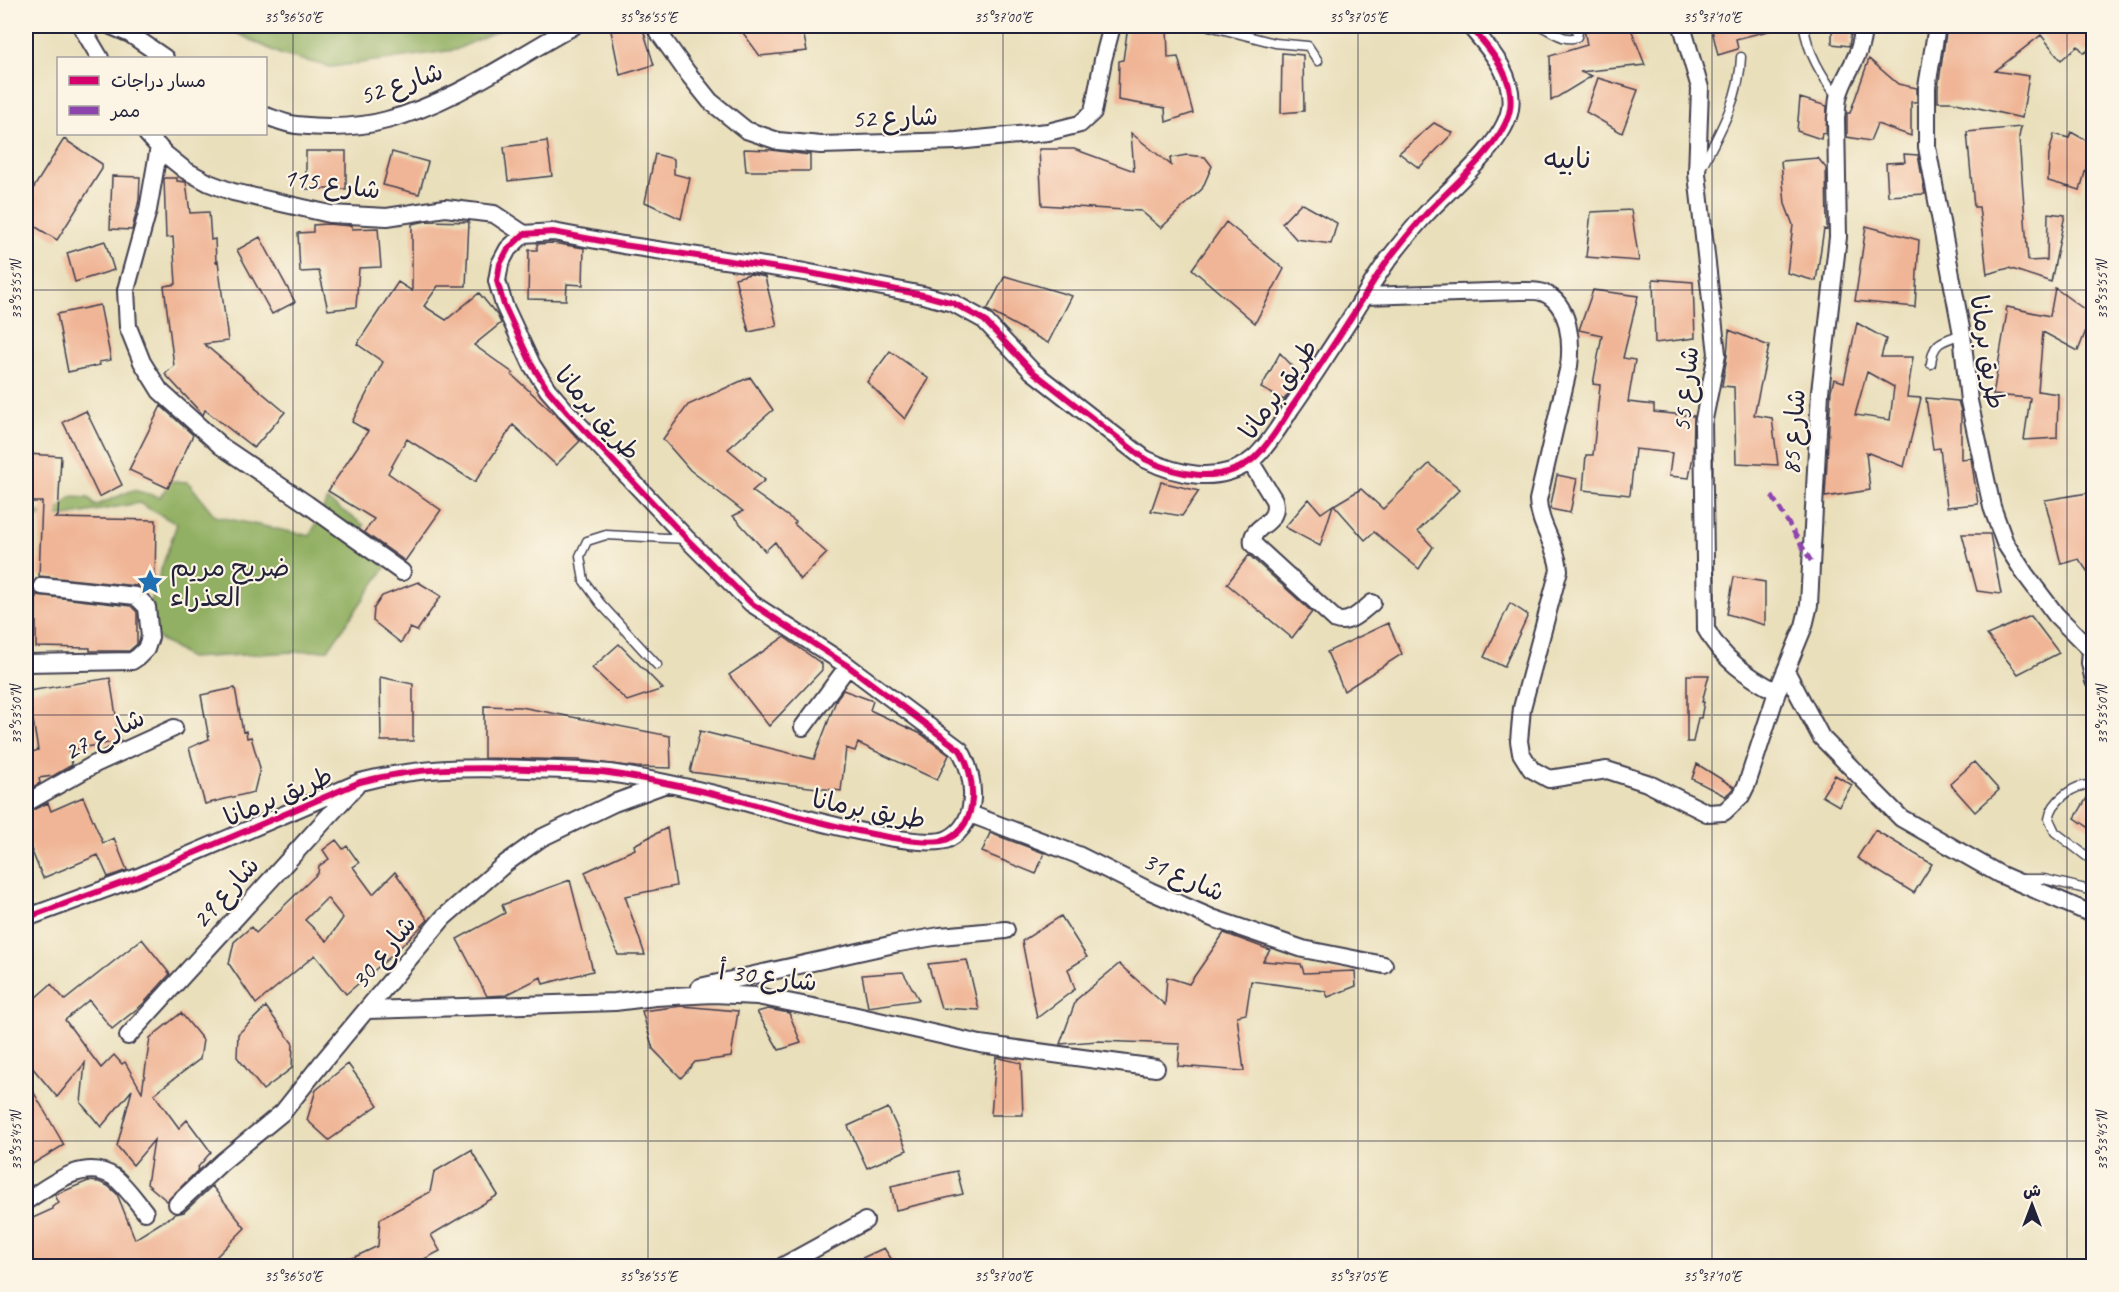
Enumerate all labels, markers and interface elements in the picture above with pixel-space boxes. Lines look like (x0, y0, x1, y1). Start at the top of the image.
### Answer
text: 35°36'50"E (264, 8, 324, 27)
text: 35°36'55"E (619, 8, 679, 27)
text: 35°37'00"E (974, 8, 1034, 27)
text: 35°37'05"E (1329, 8, 1389, 27)
text: 35°37'10"E (1683, 8, 1743, 27)
street label: شارع 52 (355, 55, 447, 113)
legend (57, 57, 267, 135)
text: مسار دراجات (111, 70, 206, 92)
text: ممر (109, 100, 140, 122)
street label: شارع 52 (851, 100, 939, 136)
district label: نابيه (1543, 141, 1591, 176)
street label: شارع 115 (281, 160, 383, 208)
text: 33°53'55"N (7, 257, 26, 320)
text: 33°53'55"N (2093, 257, 2112, 320)
street label: طريق برمانا (1962, 293, 2013, 412)
street label: طريق برمانا (1232, 333, 1325, 446)
street label: شارع 55 (1665, 345, 1707, 434)
street label: طريق برمانا (547, 359, 648, 468)
street label: شارع 85 (1774, 388, 1814, 476)
place label: ضريح مريم العذراء (170, 551, 290, 614)
place icon: ضريح مريم العذراء (135, 567, 165, 597)
text: 33°53'50"N (7, 682, 26, 745)
text: 33°53'50"N (2093, 682, 2112, 745)
street label: شارع 27 (58, 701, 151, 769)
street label: طريق برمانا (219, 759, 338, 834)
street label: طريق برمانا (809, 782, 929, 837)
street label: شارع 31 (1137, 844, 1230, 910)
street label: شارع 29 (184, 849, 267, 936)
street label: شارع 30 (344, 909, 424, 997)
street label: شارع 30 أ (717, 954, 819, 1000)
text: 33°53'45"N (7, 1108, 26, 1171)
text: 33°53'45"N (2093, 1108, 2112, 1171)
north arrow (2002, 1175, 2062, 1235)
text: ش (2023, 1181, 2041, 1201)
text: 35°36'50"E (264, 1267, 324, 1286)
text: 35°36'55"E (619, 1267, 679, 1286)
text: 35°37'00"E (974, 1267, 1034, 1286)
text: 35°37'05"E (1329, 1267, 1389, 1286)
text: 35°37'10"E (1683, 1267, 1743, 1286)

